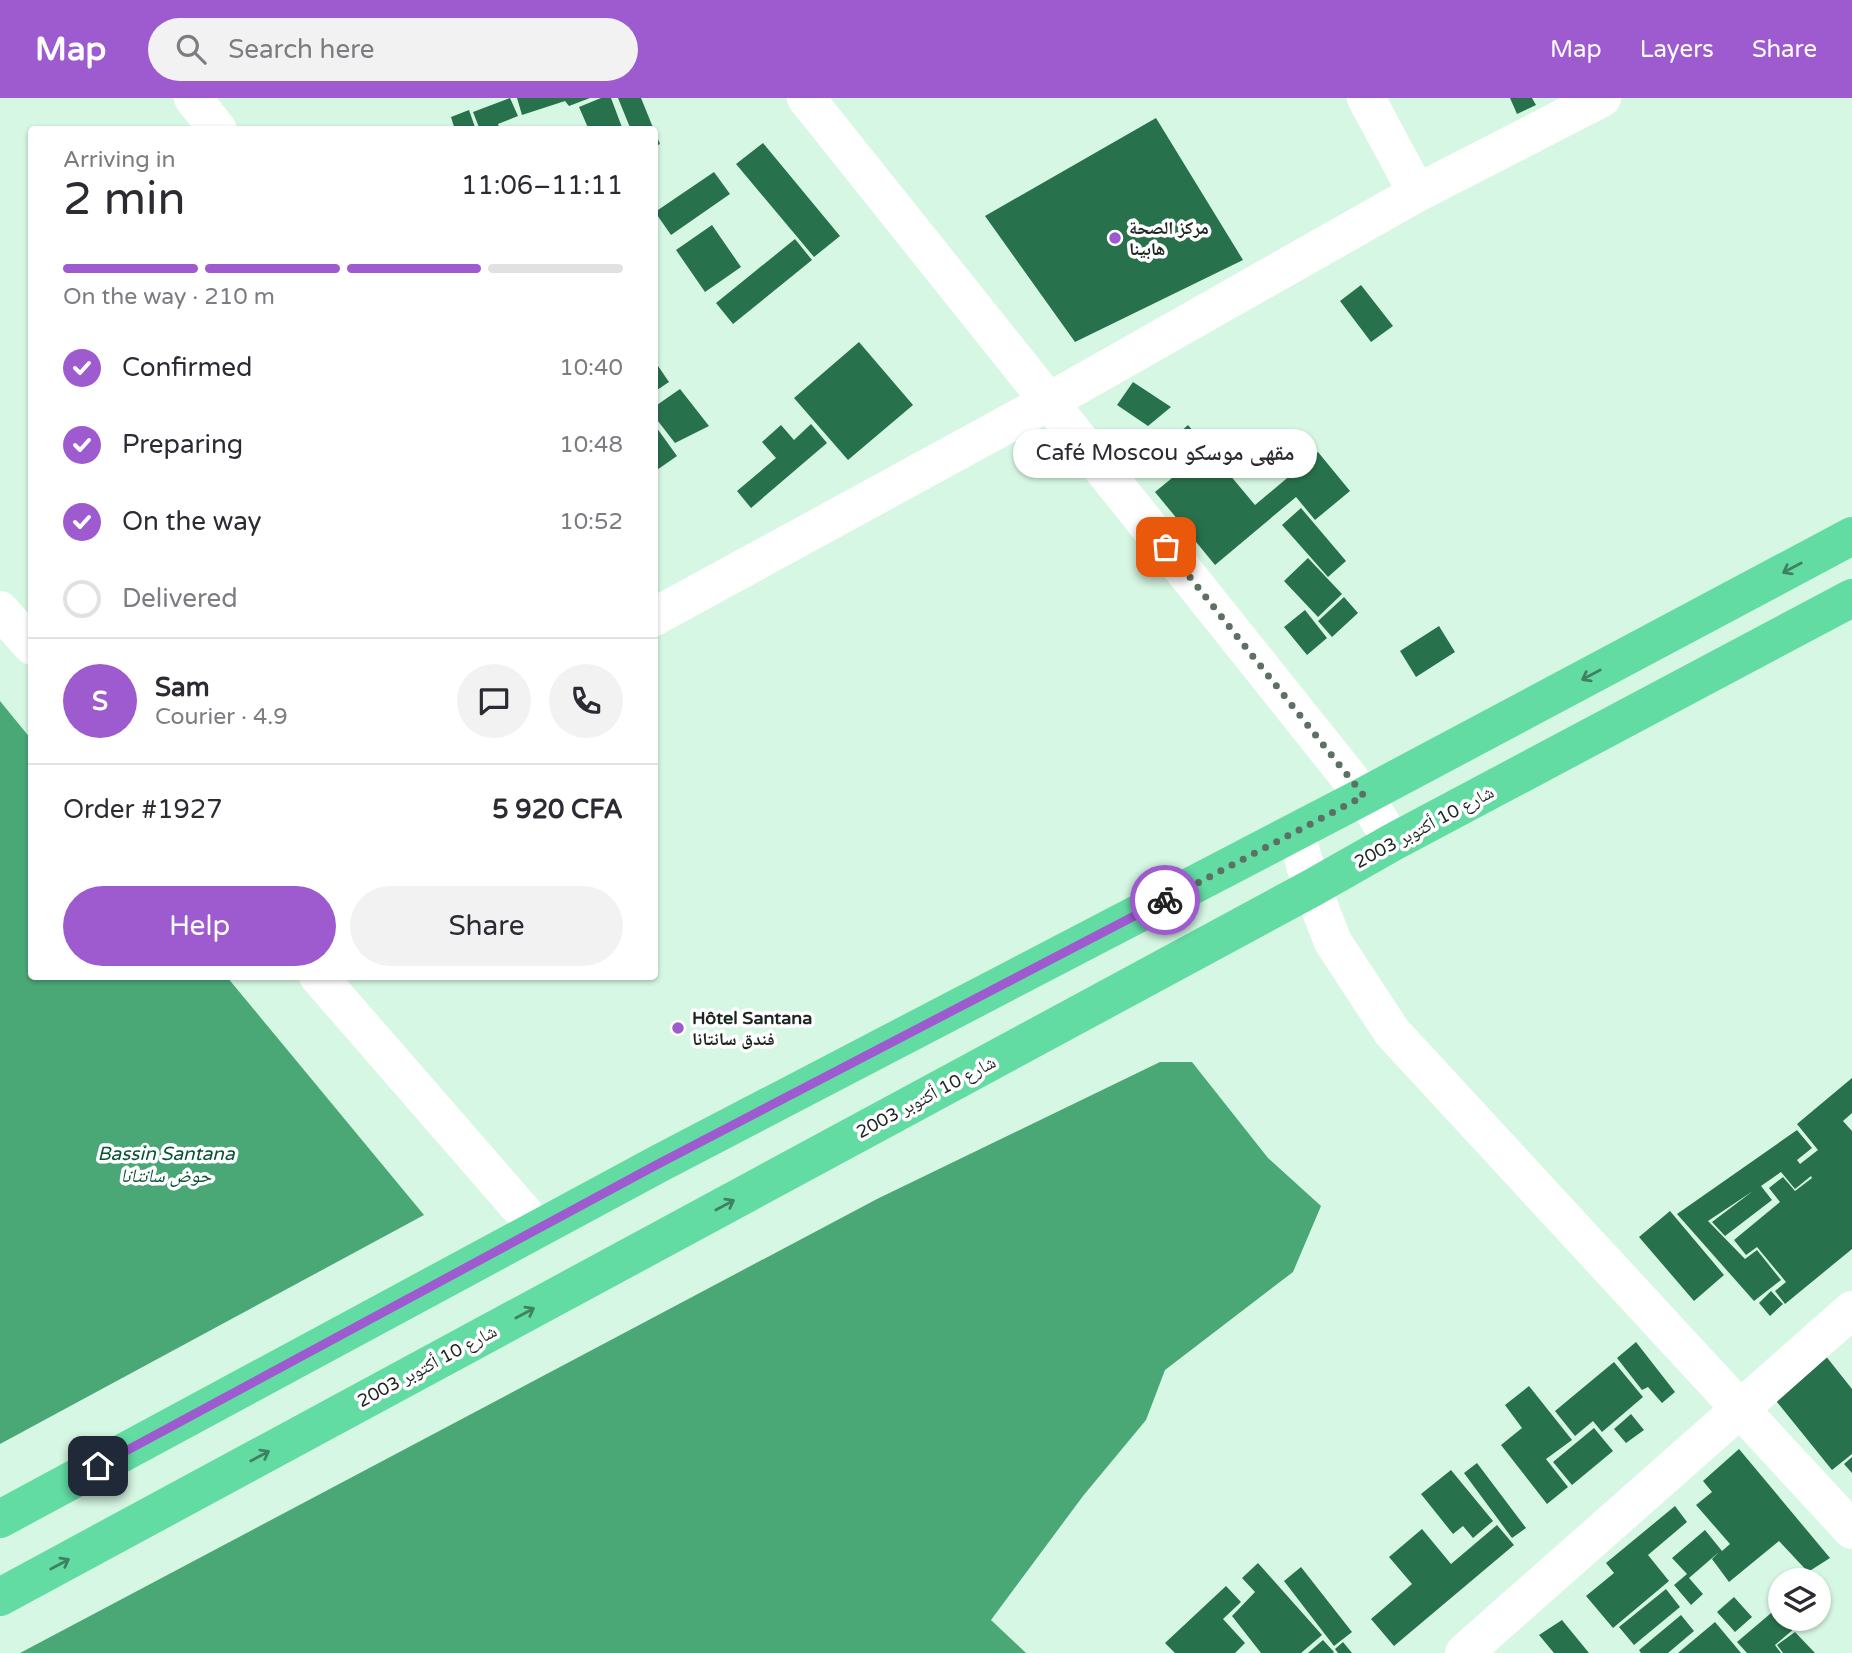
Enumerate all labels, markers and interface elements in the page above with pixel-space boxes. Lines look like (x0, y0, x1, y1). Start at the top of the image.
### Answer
search box (148, 18, 638, 81)
text: Map (35, 30, 106, 69)
icon: search (172, 30, 210, 68)
text: Search here (228, 34, 374, 65)
text: Map (1550, 35, 1602, 64)
text: Layers (1640, 35, 1714, 64)
text: Share (1752, 35, 1817, 64)
text: Arriving in (63, 146, 176, 174)
text: 11:06–11:11 (461, 170, 623, 201)
text: 2 min (63, 172, 186, 227)
place label: مركز الصحة هابينا (1129, 217, 1209, 260)
marker: مركز الصحة هابينا (1107, 230, 1123, 246)
text: On the way · 210 m (63, 283, 275, 311)
icon: check (63, 349, 101, 387)
text: Confirmed (122, 352, 252, 383)
text: 10:40 (559, 354, 623, 382)
icon: check (63, 426, 101, 464)
callout: Café Moscou مقهى موسكو (1014, 428, 1318, 477)
text: Preparing (122, 429, 243, 460)
text: 10:48 (559, 431, 623, 459)
text: Café Moscou مقهى موسكو (1036, 439, 1295, 467)
icon: check (63, 503, 101, 541)
text: On the way (122, 506, 262, 537)
text: 10:52 (559, 508, 623, 536)
pin (1136, 517, 1196, 577)
icon: bag (1147, 528, 1185, 566)
one-way arrow (1782, 562, 1803, 575)
text: Delivered (122, 583, 238, 614)
button: chat (457, 664, 531, 738)
button: phone (549, 664, 623, 738)
one-way arrow (1581, 669, 1602, 682)
text: Sam (155, 672, 210, 703)
text: S (92, 686, 108, 717)
text: Courier · 4.9 (155, 703, 288, 731)
street label: شارع 10 أكتوبر 2003 (1350, 781, 1498, 873)
text: Order #1927 (63, 794, 223, 825)
text: 5 920 CFA (492, 794, 623, 825)
courier (1130, 865, 1200, 935)
icon: bike (1146, 881, 1184, 919)
button: Help (63, 886, 336, 966)
button: Share (350, 886, 623, 966)
place label: Hôtel Santana فندق سانتانا (692, 1007, 812, 1050)
marker: Hôtel Santana فندق سانتانا (670, 1020, 686, 1036)
street label: شارع 10 أكتوبر 2003 (852, 1051, 1000, 1143)
water label: Bassin Santana حوض سانتانا (97, 1143, 236, 1187)
one-way arrow (714, 1198, 735, 1211)
one-way arrow (514, 1306, 535, 1320)
street label: شارع 10 أكتوبر 2003 (353, 1320, 501, 1412)
pin (68, 1436, 128, 1496)
icon: home (79, 1447, 117, 1485)
one-way arrow (249, 1449, 270, 1463)
one-way arrow (49, 1557, 70, 1571)
map controls (1768, 1568, 1831, 1631)
button: layers (1768, 1568, 1831, 1631)

